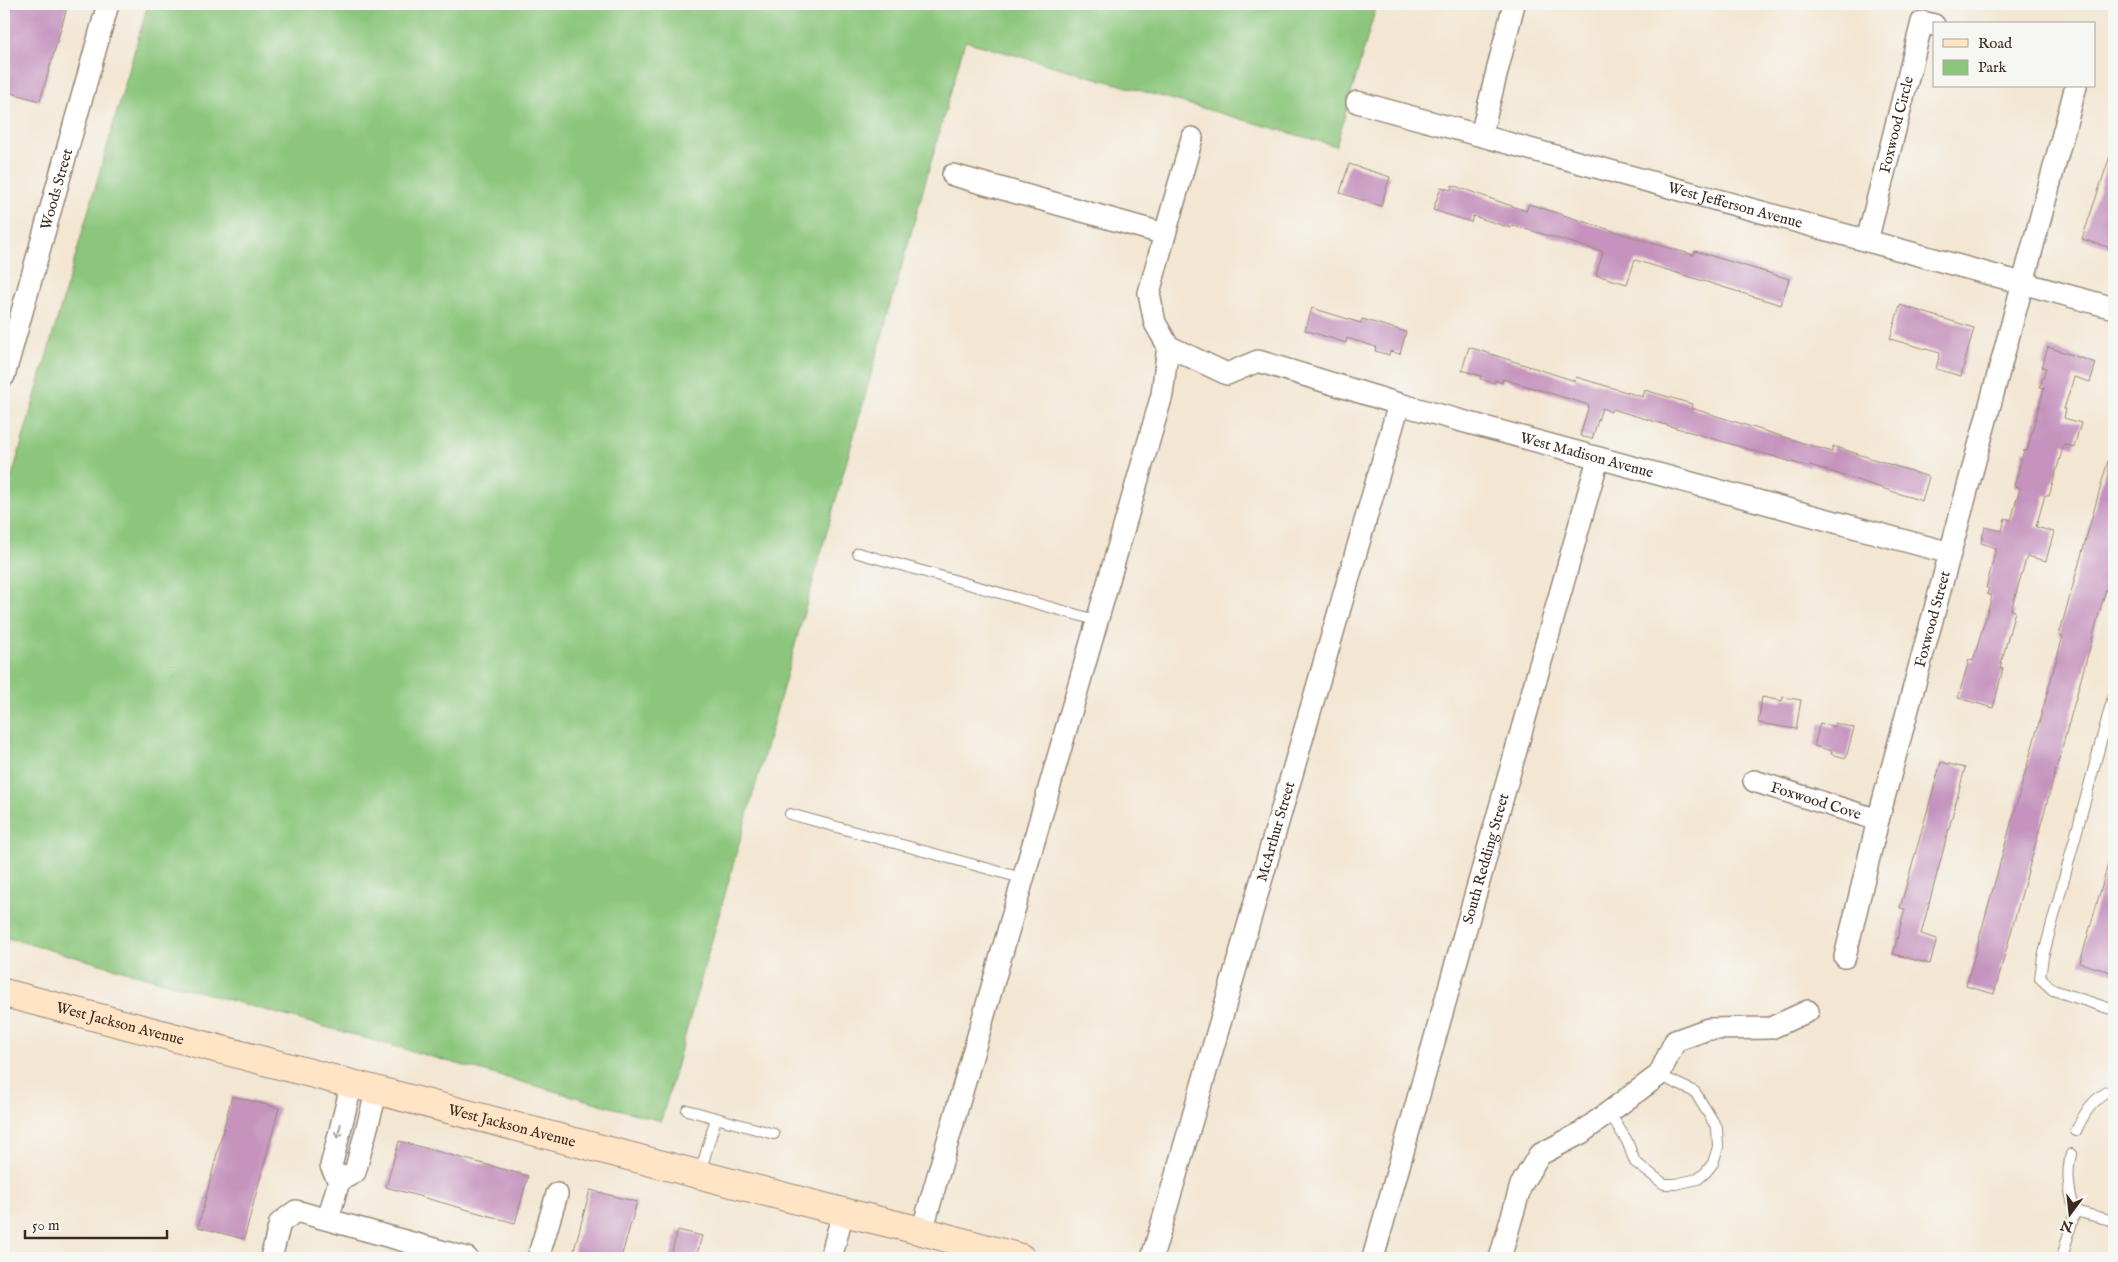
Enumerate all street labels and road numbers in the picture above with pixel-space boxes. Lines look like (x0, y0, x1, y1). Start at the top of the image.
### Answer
street label: Foxwood Circle (1875, 74, 1918, 175)
street label: Woods Street (36, 146, 77, 232)
street label: West Jefferson Avenue (1666, 178, 1805, 232)
street label: West Madison Avenue (1518, 428, 1656, 482)
street label: Foxwood Street (1910, 569, 1954, 669)
street label: Foxwood Cove (1768, 777, 1864, 824)
street label: McArthur Street (1252, 779, 1299, 884)
street label: South Redding Street (1458, 791, 1513, 926)
street label: West Jackson Avenue (54, 998, 186, 1049)
street label: West Jackson Avenue (446, 1100, 578, 1151)

